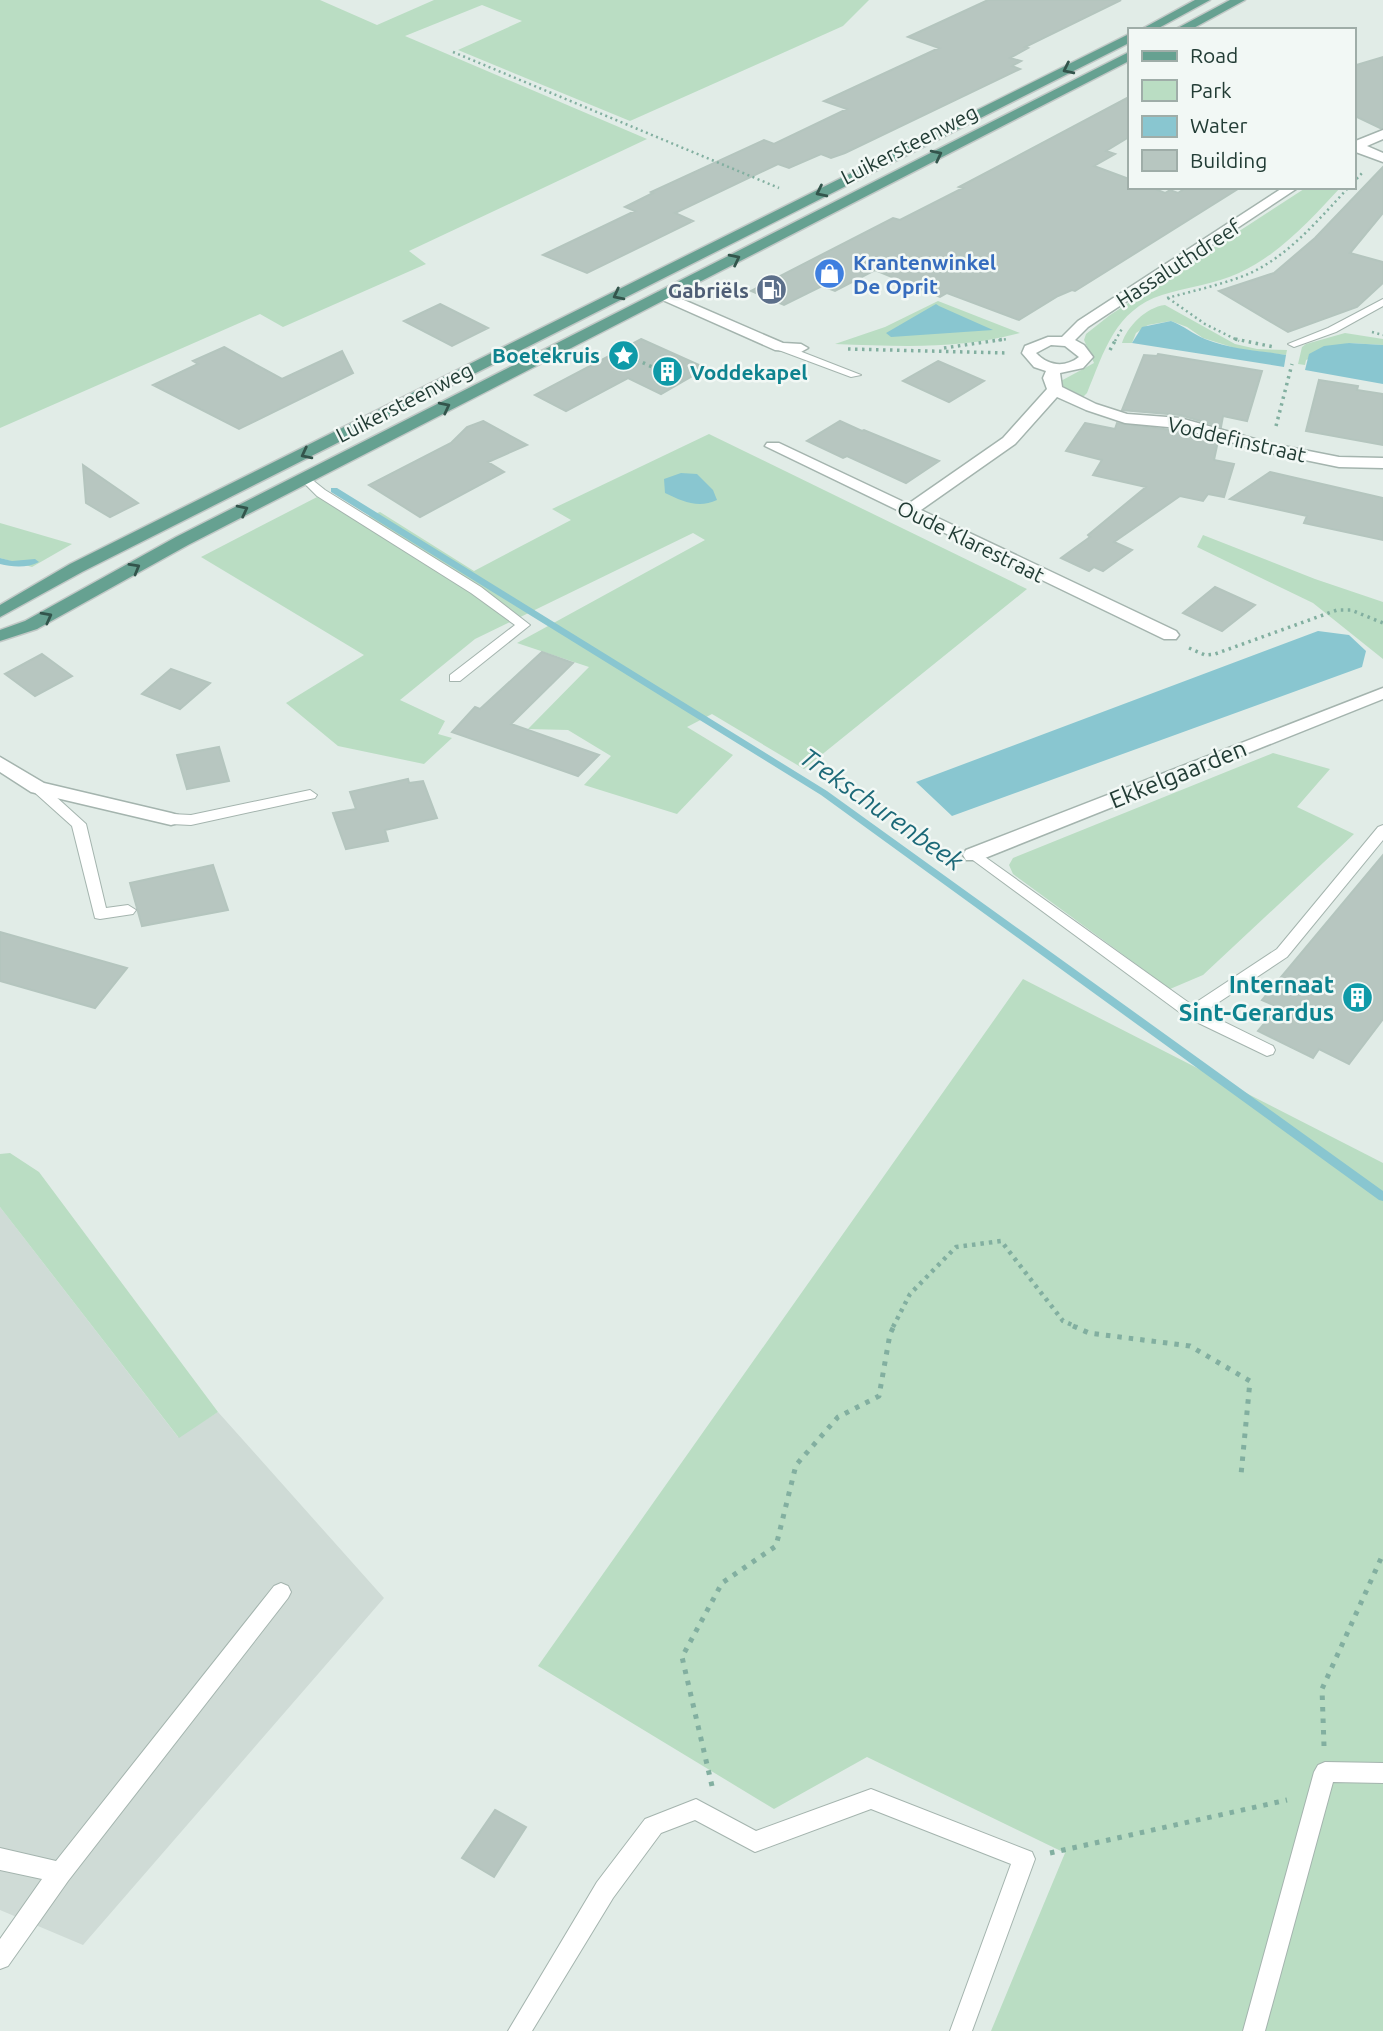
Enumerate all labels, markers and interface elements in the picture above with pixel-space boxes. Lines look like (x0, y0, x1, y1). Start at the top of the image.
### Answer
legend (1128, 28, 1355, 189)
text: Road (1190, 43, 1238, 67)
one-way arrow (1063, 60, 1075, 74)
text: Park (1190, 78, 1232, 102)
street label: Luikersteenweg (837, 99, 981, 189)
text: Water (1190, 113, 1248, 137)
text: Building (1190, 148, 1267, 172)
one-way arrow (930, 149, 943, 163)
one-way arrow (816, 184, 828, 198)
street label: Hassaluthdreef (1111, 213, 1246, 312)
place label: Krantenwinkel De Oprit (853, 250, 996, 298)
one-way arrow (728, 253, 740, 267)
shop icon: Krantenwinkel De Oprit (813, 257, 847, 291)
fuel station icon: Gabriëls (755, 273, 789, 307)
place label: Gabriëls (668, 278, 749, 302)
one-way arrow (613, 286, 625, 300)
place icon: Boetekruis (606, 338, 640, 372)
place label: Boetekruis (492, 343, 600, 367)
building icon: Voddekapel (650, 355, 684, 389)
street label: Luikersteenweg (332, 357, 476, 447)
place label: Voddekapel (690, 360, 808, 384)
one-way arrow (438, 402, 450, 415)
street label: Voddefinstraat (1165, 411, 1309, 467)
one-way arrow (301, 445, 313, 459)
street label: Oude Klarestraat (893, 495, 1049, 587)
one-way arrow (236, 505, 248, 519)
one-way arrow (128, 563, 141, 576)
one-way arrow (40, 611, 52, 625)
street label: Ekkelgaarden (1106, 734, 1250, 814)
water label: Trekschurenbeek (795, 742, 970, 876)
place label: Internaat Sint-Gerardus (1179, 971, 1334, 1026)
building icon: Internaat Sint-Gerardus (1340, 981, 1374, 1015)

